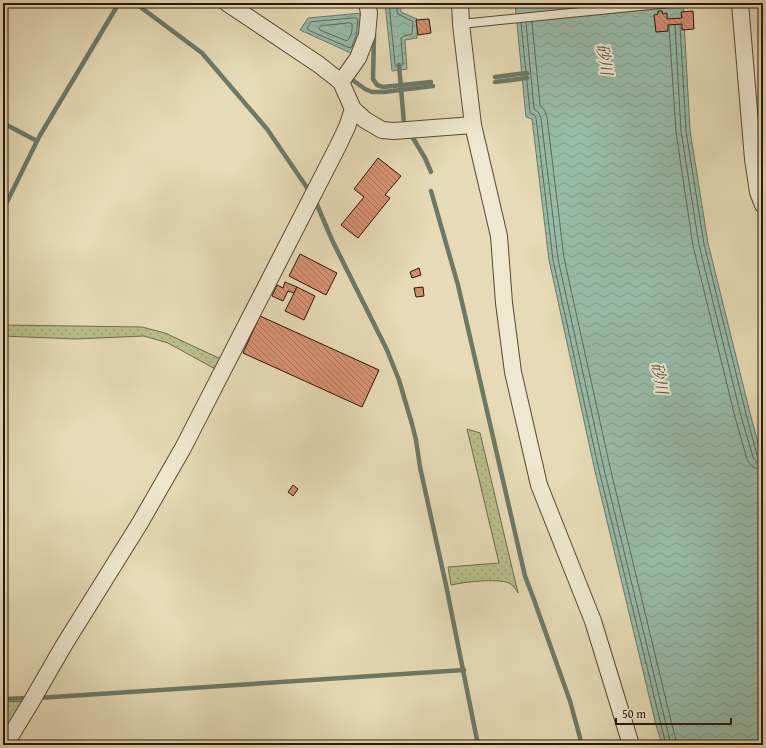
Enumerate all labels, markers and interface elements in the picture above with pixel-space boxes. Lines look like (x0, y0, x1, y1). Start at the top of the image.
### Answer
water label: 砂川 (591, 41, 620, 79)
water label: 砂川 (645, 360, 675, 398)
scale bar (616, 700, 731, 726)
text: 50 m (622, 705, 646, 722)

